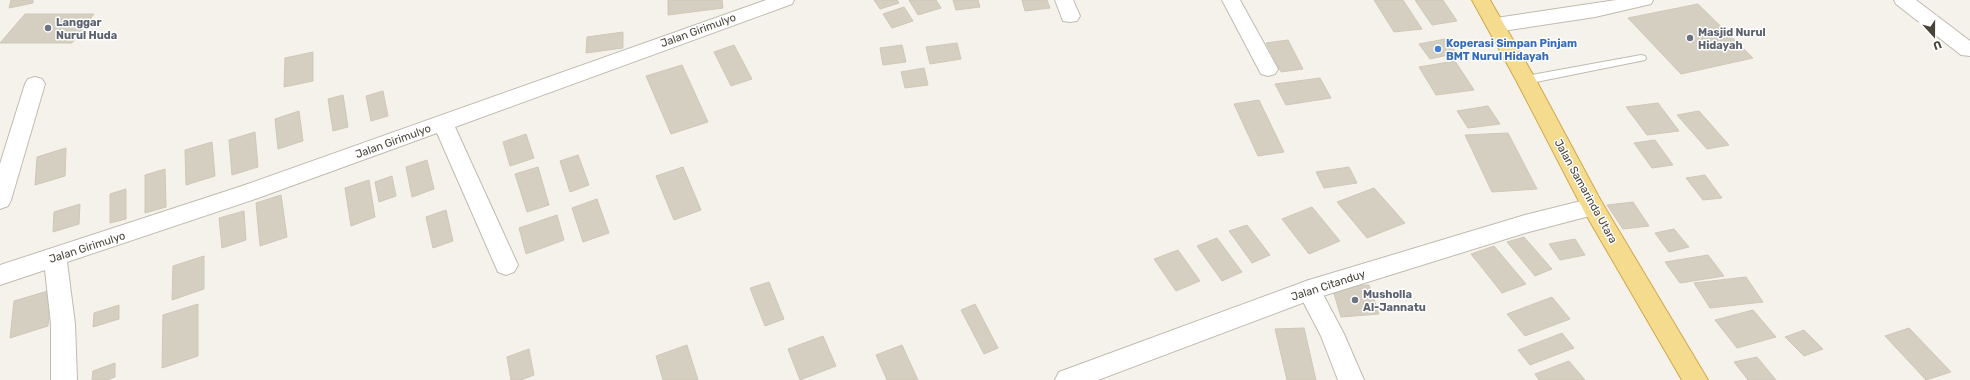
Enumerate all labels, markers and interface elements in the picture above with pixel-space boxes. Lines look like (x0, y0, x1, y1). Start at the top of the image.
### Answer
street label: Jalan Girimulyo (659, 11, 738, 50)
place label: Langgar Nurul Huda (56, 16, 117, 42)
north arrow (1914, 16, 1954, 56)
marker: Langgar Nurul Huda (43, 23, 53, 33)
place label: Masjid Nurul Hidayah (1698, 26, 1766, 52)
marker: Masjid Nurul Hidayah (1685, 33, 1695, 43)
place label: Koperasi Simpan Pinjam BMT Nurul Hidayah (1446, 37, 1577, 63)
text: U (1931, 37, 1943, 52)
marker: Koperasi Simpan Pinjam BMT Nurul Hidayah (1433, 44, 1443, 54)
street label: Jalan Girimulyo (354, 122, 433, 161)
street label: Jalan Samarinda Utara (1552, 137, 1620, 246)
street label: Jalan Girimulyo (47, 229, 127, 266)
street label: Jalan Citanduy (1289, 267, 1367, 304)
place label: Musholla Al-Jannatu (1363, 288, 1426, 314)
marker: Musholla Al-Jannatu (1350, 295, 1360, 305)

